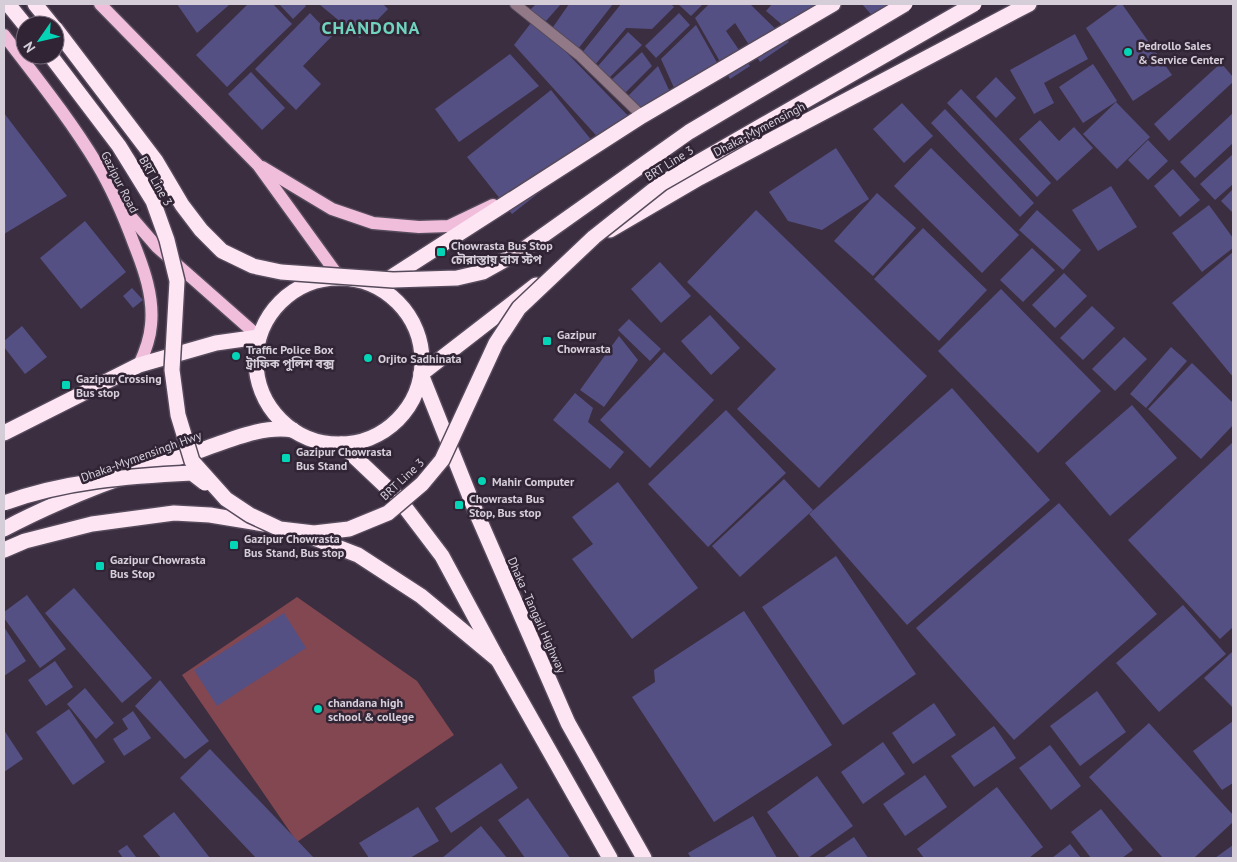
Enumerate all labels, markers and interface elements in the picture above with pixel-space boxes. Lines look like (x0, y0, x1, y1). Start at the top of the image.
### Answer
north arrow (15, 15, 65, 65)
district label: CHANDONA (322, 16, 420, 39)
text: N (19, 38, 39, 56)
place label: Pedrollo Sales & Service Center (1138, 38, 1225, 67)
marker: Pedrollo Sales & Service Center (1122, 46, 1134, 58)
street label: Dhaka-Mymensingh (711, 99, 807, 159)
street label: BRT Line 3 (642, 142, 696, 184)
street label: Gazipur Road (98, 149, 142, 215)
street label: BRT Line 3 (136, 153, 176, 209)
place label: Chowrasta Bus Stop চৌরাস্তায় বাস স্টপ (451, 238, 553, 267)
marker: Chowrasta Bus Stop চৌরাস্তায় বাস স্টপ (435, 246, 447, 258)
place label: Gazipur Chowrasta (557, 327, 611, 356)
marker: Gazipur Chowrasta (541, 335, 553, 347)
place label: Traffic Police Box ট্রাফিক পুলিশ বক্স (245, 342, 335, 372)
marker: Traffic Police Box ট্রাফিক পুলিশ বক্স (230, 350, 242, 362)
place label: Orjito Sadhinata (378, 351, 462, 366)
marker: Orjito Sadhinata (362, 352, 374, 364)
place label: Gazipur Crossing Bus stop (76, 371, 162, 400)
marker: Gazipur Crossing Bus stop (60, 379, 72, 391)
street label: Dhaka-Mymensingh Hwy (79, 427, 204, 485)
place label: Gazipur Chowrasta Bus Stand (296, 444, 392, 473)
marker: Gazipur Chowrasta Bus Stand (280, 452, 292, 464)
street label: BRT Line 3 (377, 455, 427, 503)
place label: Mahir Computer (492, 474, 575, 489)
marker: Mahir Computer (476, 475, 488, 487)
place label: Chowrasta Bus Stop, Bus stop (469, 491, 544, 520)
marker: Chowrasta Bus Stop, Bus stop (453, 499, 465, 511)
place label: Gazipur Chowrasta Bus Stand, Bus stop (244, 531, 345, 560)
marker: Gazipur Chowrasta Bus Stand, Bus stop (228, 539, 240, 551)
place label: Gazipur Chowrasta Bus Stop (110, 552, 206, 581)
street label: Dhaka - Tangail Highway (505, 555, 570, 676)
marker: Gazipur Chowrasta Bus Stop (94, 560, 106, 572)
place label: chandana high school & college (328, 695, 414, 724)
marker: chandana high school & college (312, 703, 324, 715)

